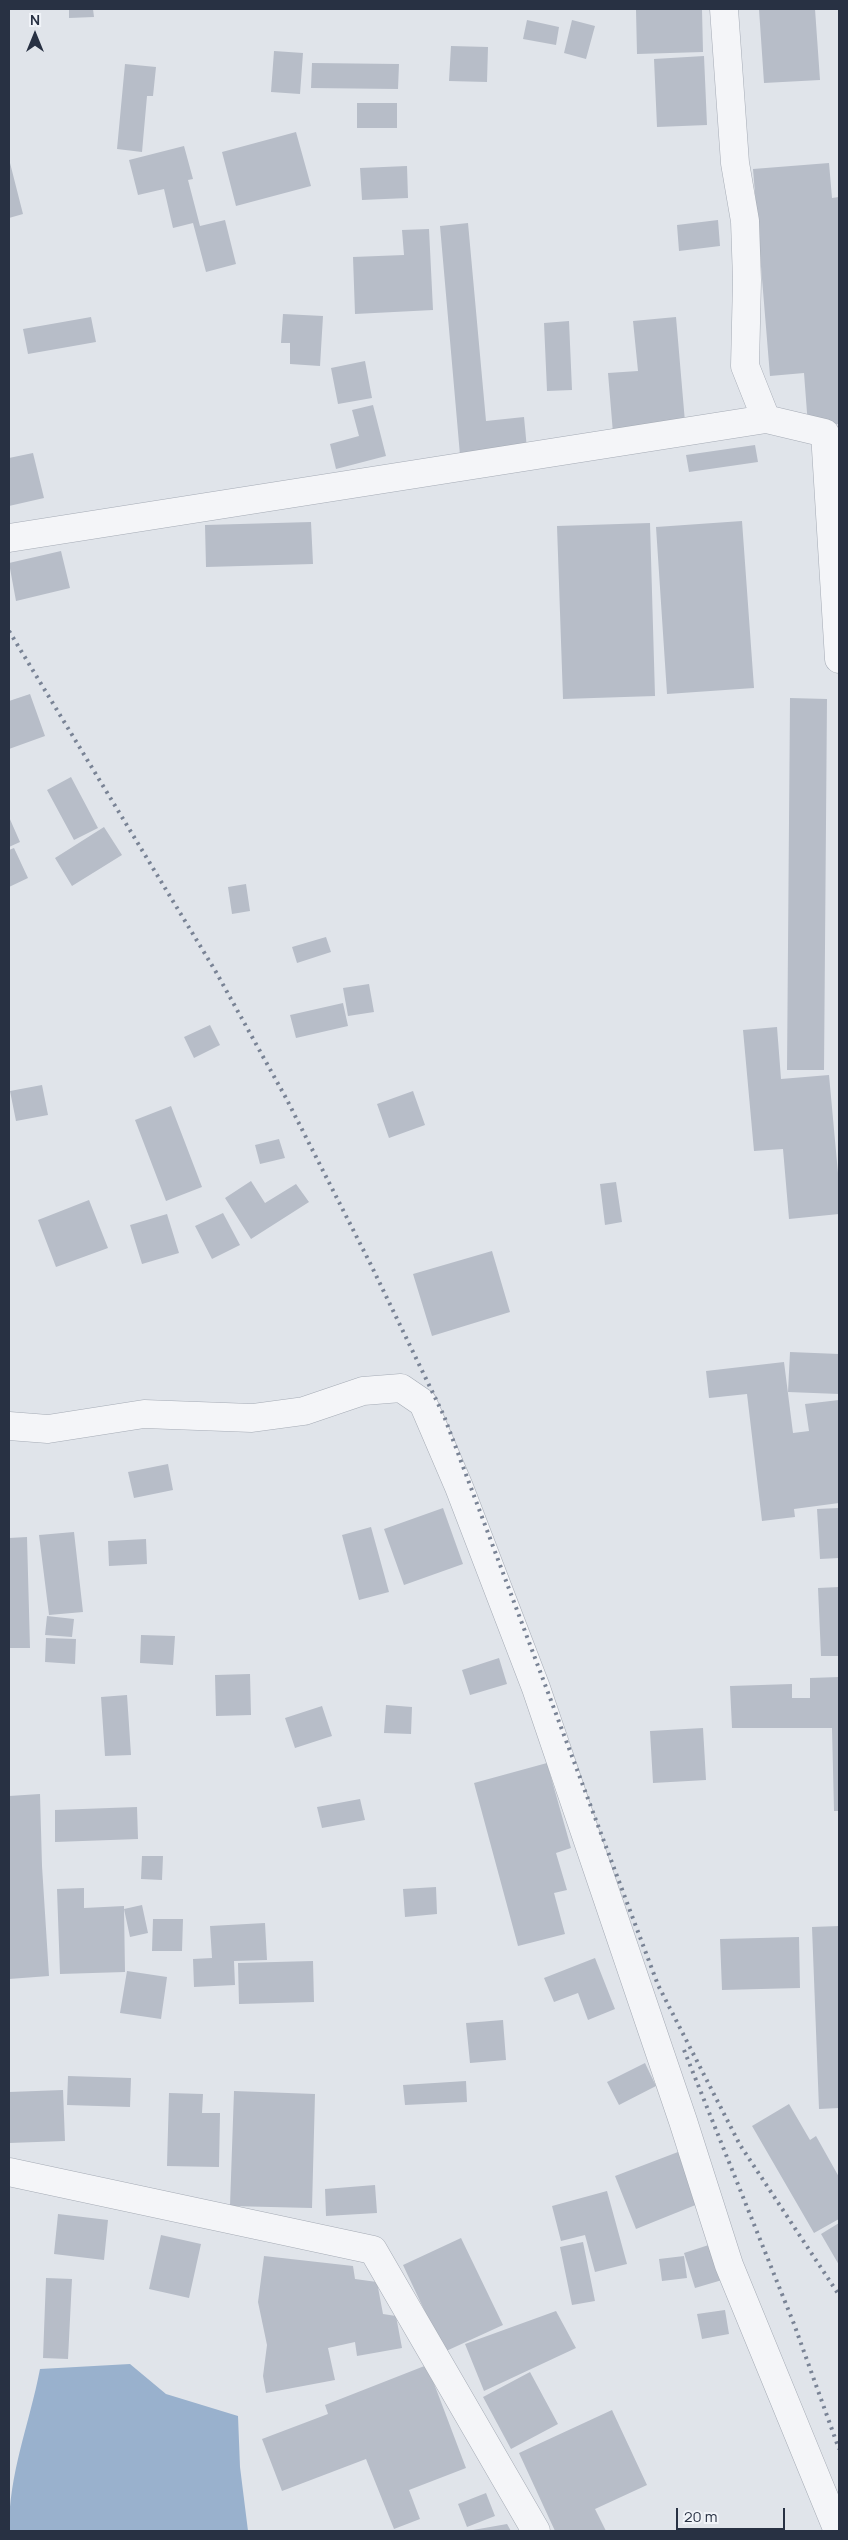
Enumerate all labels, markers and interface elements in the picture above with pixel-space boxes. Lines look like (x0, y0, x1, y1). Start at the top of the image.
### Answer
north arrow (10, 10, 60, 60)
text: N (30, 10, 40, 29)
scale bar (678, 2498, 787, 2530)
text: 20 m (684, 2506, 717, 2527)

